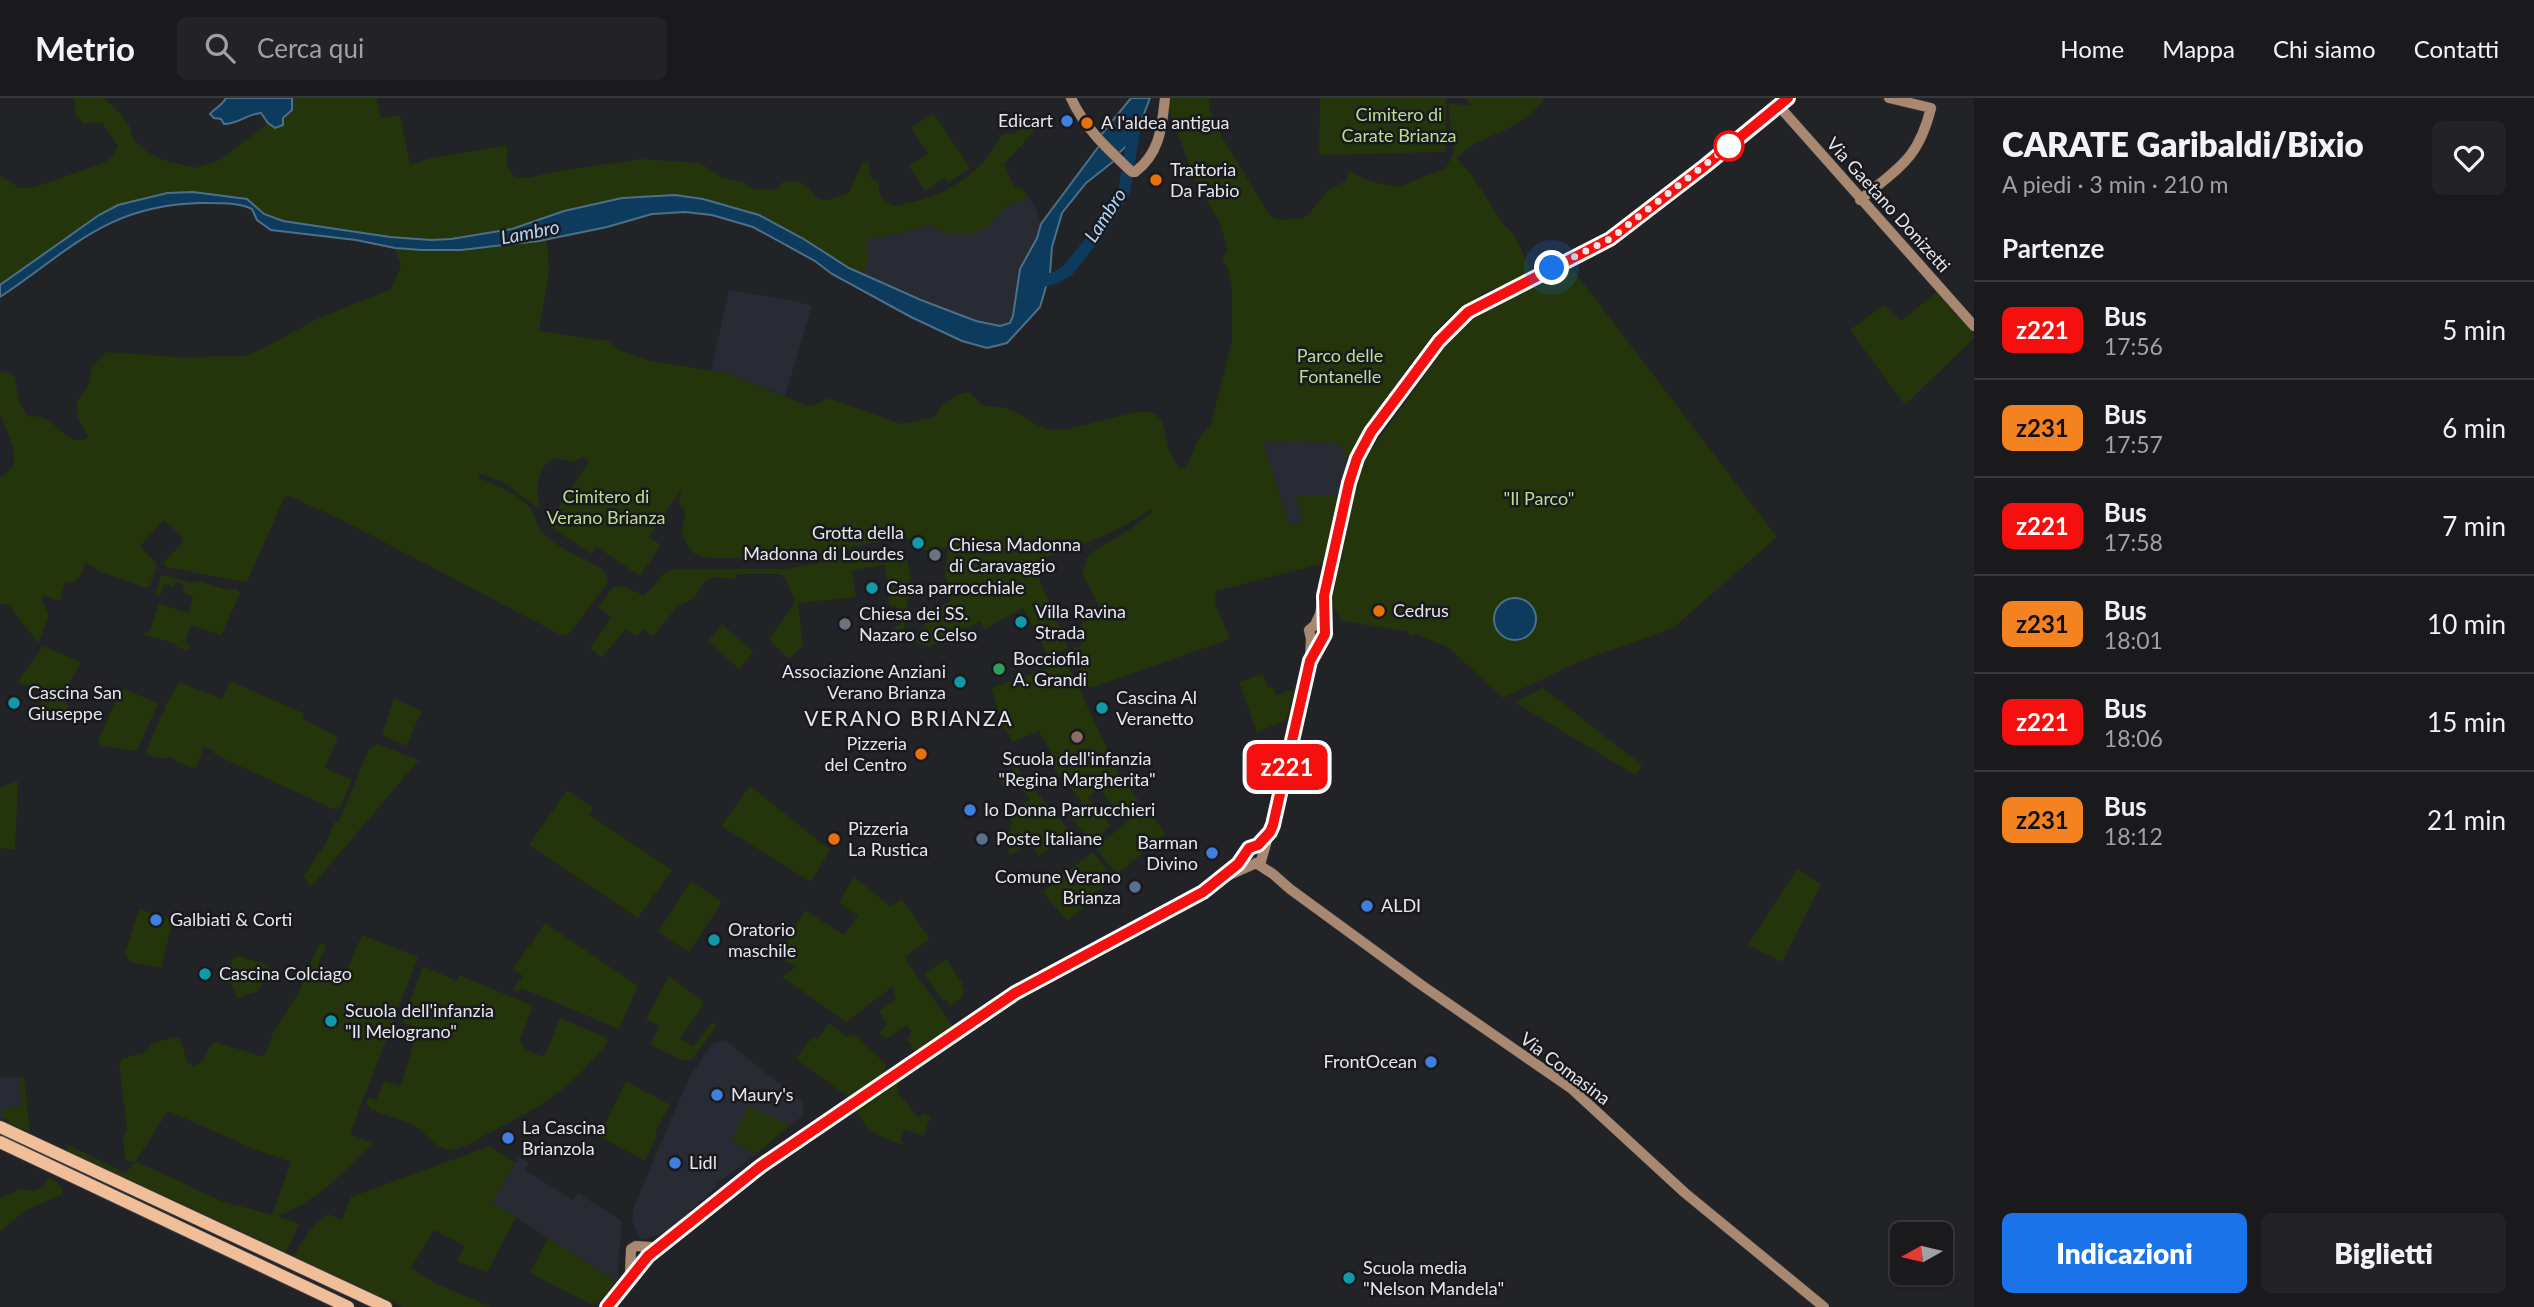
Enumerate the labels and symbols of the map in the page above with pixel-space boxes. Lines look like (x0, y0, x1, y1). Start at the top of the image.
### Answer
park label: Cimitero di Carate Brianza (1341, 103, 1457, 146)
place label: Edicart (998, 109, 1054, 131)
place label: A l'aldea antigua (1101, 111, 1229, 133)
marker: Edicart (1059, 113, 1075, 129)
marker: A l'aldea antigua (1079, 115, 1095, 131)
unlabelled marker (1714, 131, 1744, 161)
street label: Via Gaetano Donizetti (1822, 132, 1955, 276)
place label: Trattoria Da Fabio (1170, 158, 1239, 201)
marker: Trattoria Da Fabio (1148, 172, 1164, 188)
water label: Lambro (1079, 183, 1130, 246)
water label: Lambro (499, 215, 561, 248)
your location (1534, 250, 1569, 285)
park label: Parco delle Fontanelle (1297, 344, 1383, 387)
park label: Cimitero di Verano Brianza (547, 485, 665, 528)
park label: "Il Parco" (1503, 487, 1575, 509)
place label: Grotta della Madonna di Lourdes (743, 521, 904, 564)
place label: Chiesa Madonna di Caravaggio (949, 533, 1081, 576)
marker: Grotta della Madonna di Lourdes (910, 535, 926, 551)
marker: Chiesa Madonna di Caravaggio (927, 547, 943, 563)
place label: Casa parrocchiale (886, 576, 1024, 598)
marker: Casa parrocchiale (864, 580, 880, 596)
place label: Cedrus (1393, 599, 1449, 621)
place label: Villa Ravina Strada (1035, 600, 1126, 643)
place label: Chiesa dei SS. Nazaro e Celso (859, 602, 977, 645)
marker: Cedrus (1371, 603, 1387, 619)
marker: Villa Ravina Strada (1013, 614, 1029, 630)
marker: Chiesa dei SS. Nazaro e Celso (837, 616, 853, 632)
place label: Bocciofila A. Grandi (1013, 647, 1090, 690)
place label: Associazione Anziani Verano Brianza (782, 660, 946, 703)
marker: Bocciofila A. Grandi (991, 661, 1007, 677)
marker: Associazione Anziani Verano Brianza (952, 674, 968, 690)
place label: Cascina San Giuseppe (28, 681, 122, 724)
place label: Cascina Al Veranetto (1116, 686, 1197, 729)
marker: Cascina San Giuseppe (6, 695, 22, 711)
marker: Cascina Al Veranetto (1094, 700, 1110, 716)
district label: VERANO BRIANZA (804, 705, 1014, 730)
marker: Scuola dell'infanzia "Regina Margherita" (1069, 729, 1085, 745)
place label: Pizzeria del Centro (824, 732, 907, 775)
line badge: z221 (1238, 744, 1336, 790)
marker: Pizzeria del Centro (913, 746, 929, 762)
place label: Scuola dell'infanzia "Regina Margherita" (998, 747, 1156, 790)
place label: Io Donna Parrucchieri (984, 798, 1155, 820)
marker: Io Donna Parrucchieri (962, 802, 978, 818)
place label: Pizzeria La Rustica (848, 817, 928, 860)
place label: Poste Italiane (996, 827, 1102, 849)
marker: Pizzeria La Rustica (826, 831, 842, 847)
marker: Poste Italiane (974, 831, 990, 847)
place label: Barman Divino (1137, 831, 1198, 874)
marker: Barman Divino (1204, 845, 1220, 861)
place label: Comune Verano Brianza (995, 865, 1121, 908)
marker: Comune Verano Brianza (1127, 879, 1143, 895)
place label: ALDI (1381, 894, 1421, 916)
marker: ALDI (1359, 898, 1375, 914)
place label: Galbiati & Corti (170, 908, 292, 930)
marker: Galbiati & Corti (148, 912, 164, 928)
place label: Oratorio maschile (728, 918, 796, 961)
marker: Oratorio maschile (706, 932, 722, 948)
place label: Cascina Colciago (219, 962, 352, 984)
marker: Cascina Colciago (197, 966, 213, 982)
place label: Scuola dell'infanzia "Il Melograno" (345, 999, 494, 1042)
marker: Scuola dell'infanzia "Il Melograno" (323, 1013, 339, 1029)
street label: Via Comasina (1516, 1027, 1615, 1109)
place label: FrontOcean (1324, 1050, 1417, 1072)
marker: FrontOcean (1423, 1054, 1439, 1070)
place label: Maury's (731, 1083, 794, 1105)
marker: Maury's (709, 1087, 725, 1103)
place label: La Cascina Brianzola (522, 1116, 605, 1159)
marker: La Cascina Brianzola (500, 1130, 516, 1146)
place label: Lidl (689, 1151, 717, 1173)
marker: Lidl (667, 1155, 683, 1171)
north arrow (1890, 1222, 1953, 1284)
place label: Scuola media "Nelson Mandela" (1363, 1256, 1504, 1299)
marker: Scuola media "Nelson Mandela" (1341, 1270, 1357, 1286)

